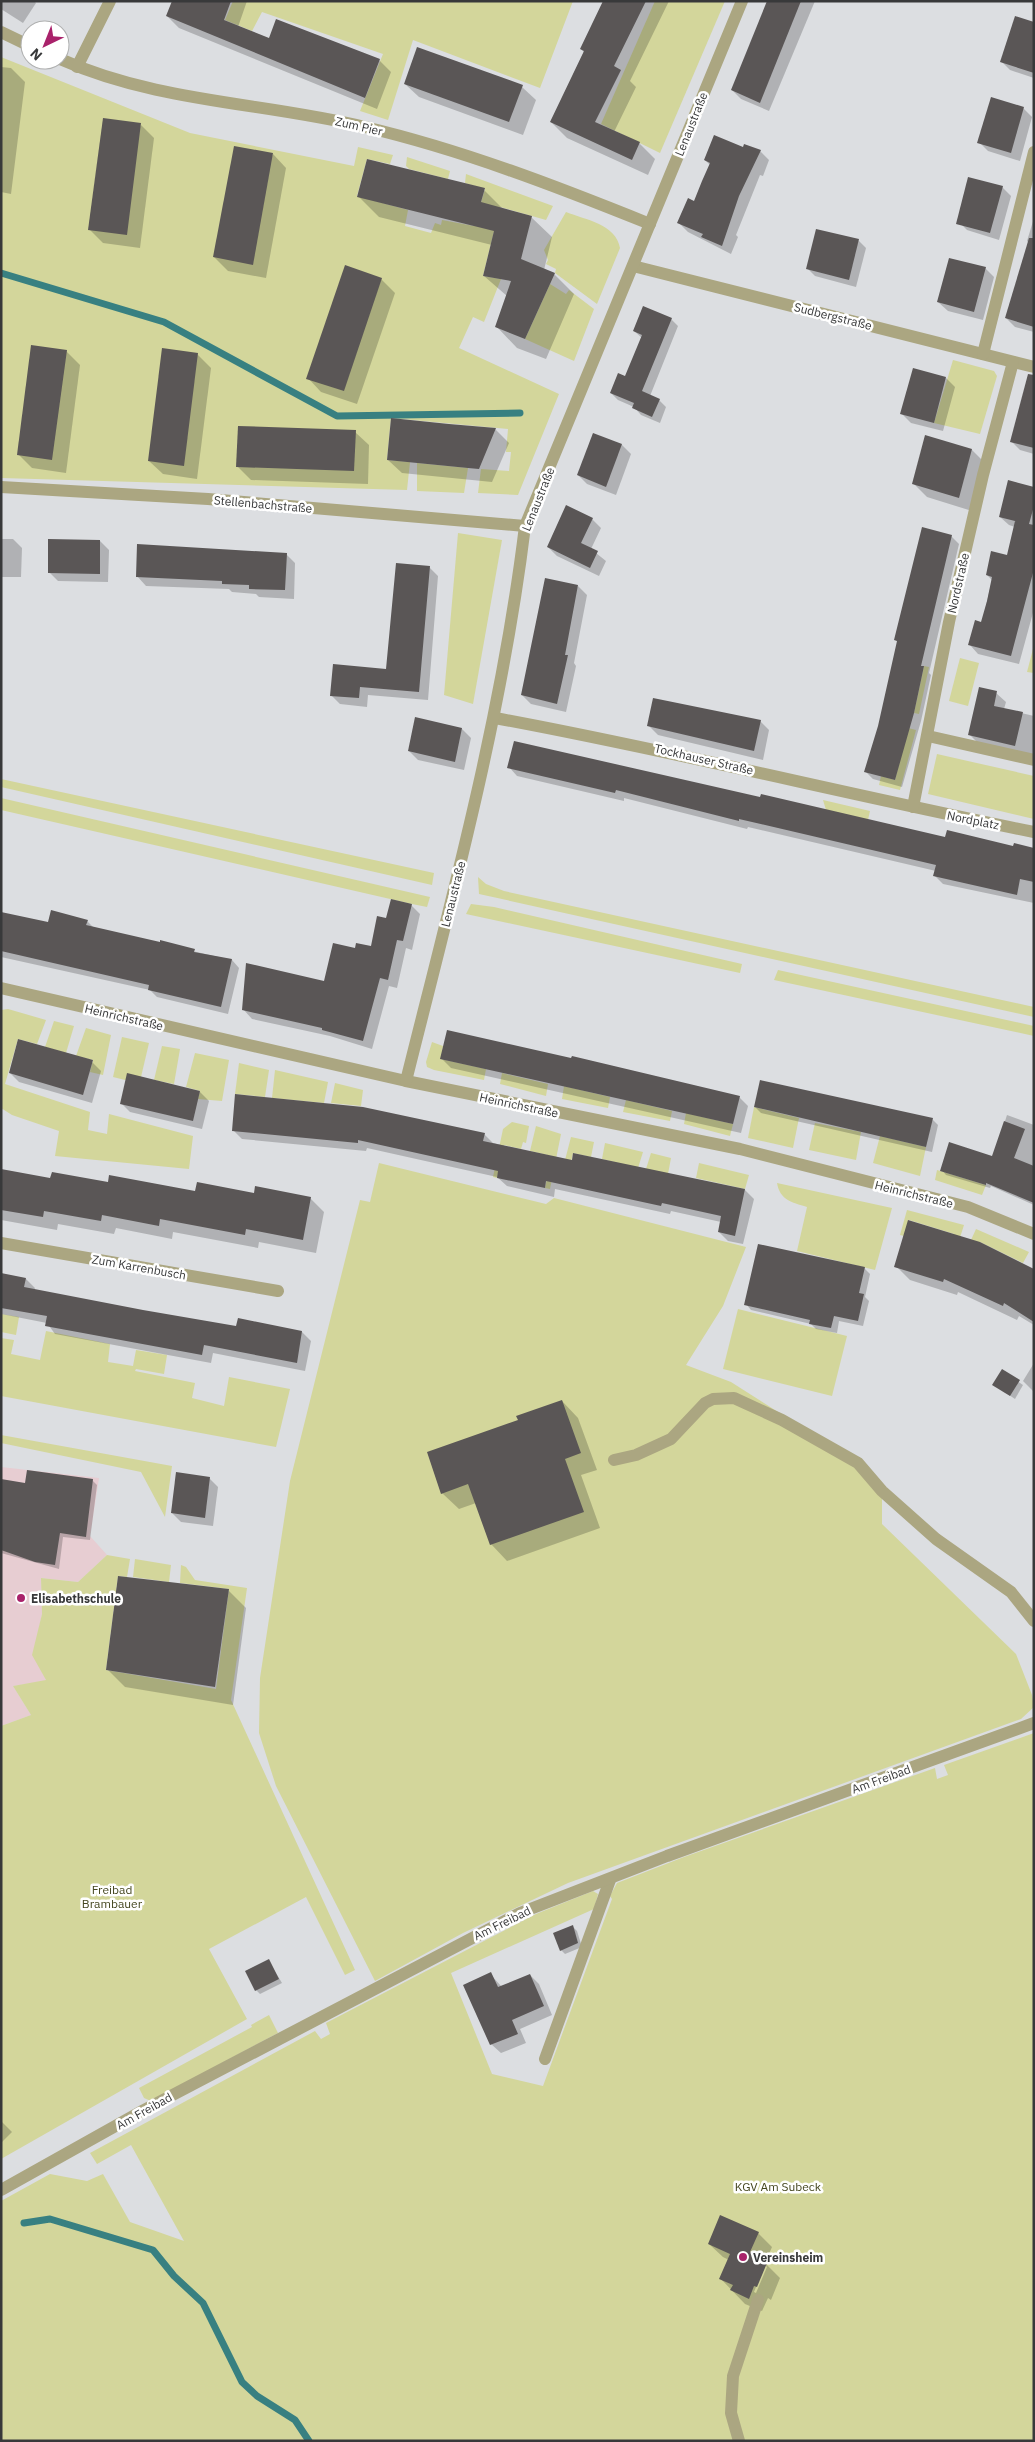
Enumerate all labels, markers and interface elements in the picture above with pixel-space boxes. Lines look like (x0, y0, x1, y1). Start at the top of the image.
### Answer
north arrow (20, 20, 70, 70)
text: N (26, 44, 46, 65)
street label: Lenaustraße (671, 90, 711, 158)
street label: Zum Pier (334, 113, 385, 139)
street label: Sudbergstraße (792, 299, 874, 333)
street label: Lenaustraße (518, 465, 558, 533)
street label: Stellenbachstraße (213, 492, 313, 516)
street label: Nordstraße (944, 551, 972, 615)
street label: Tockhauser Straße (653, 740, 755, 778)
street label: Nordplatz (946, 808, 1001, 832)
street label: Lenaustraße (438, 859, 469, 929)
street label: Heinrichstraße (83, 1001, 165, 1033)
street label: Heinrichstraße (478, 1089, 560, 1121)
street label: Heinrichstraße (873, 1177, 955, 1211)
street label: Zum Karrenbusch (91, 1251, 187, 1283)
place label: Elisabethschule (31, 1591, 121, 1606)
marker: Elisabethschule (15, 1592, 27, 1604)
street label: Am Freibad (849, 1761, 913, 1797)
park label: Freibad Brambauer (82, 1882, 143, 1911)
street label: Am Freibad (471, 1903, 533, 1943)
street label: Am Freibad (113, 2089, 175, 2133)
park label: KGV Am Subeck (735, 2179, 822, 2194)
place label: Vereinsheim (753, 2250, 823, 2265)
marker: Vereinsheim (737, 2251, 749, 2263)

